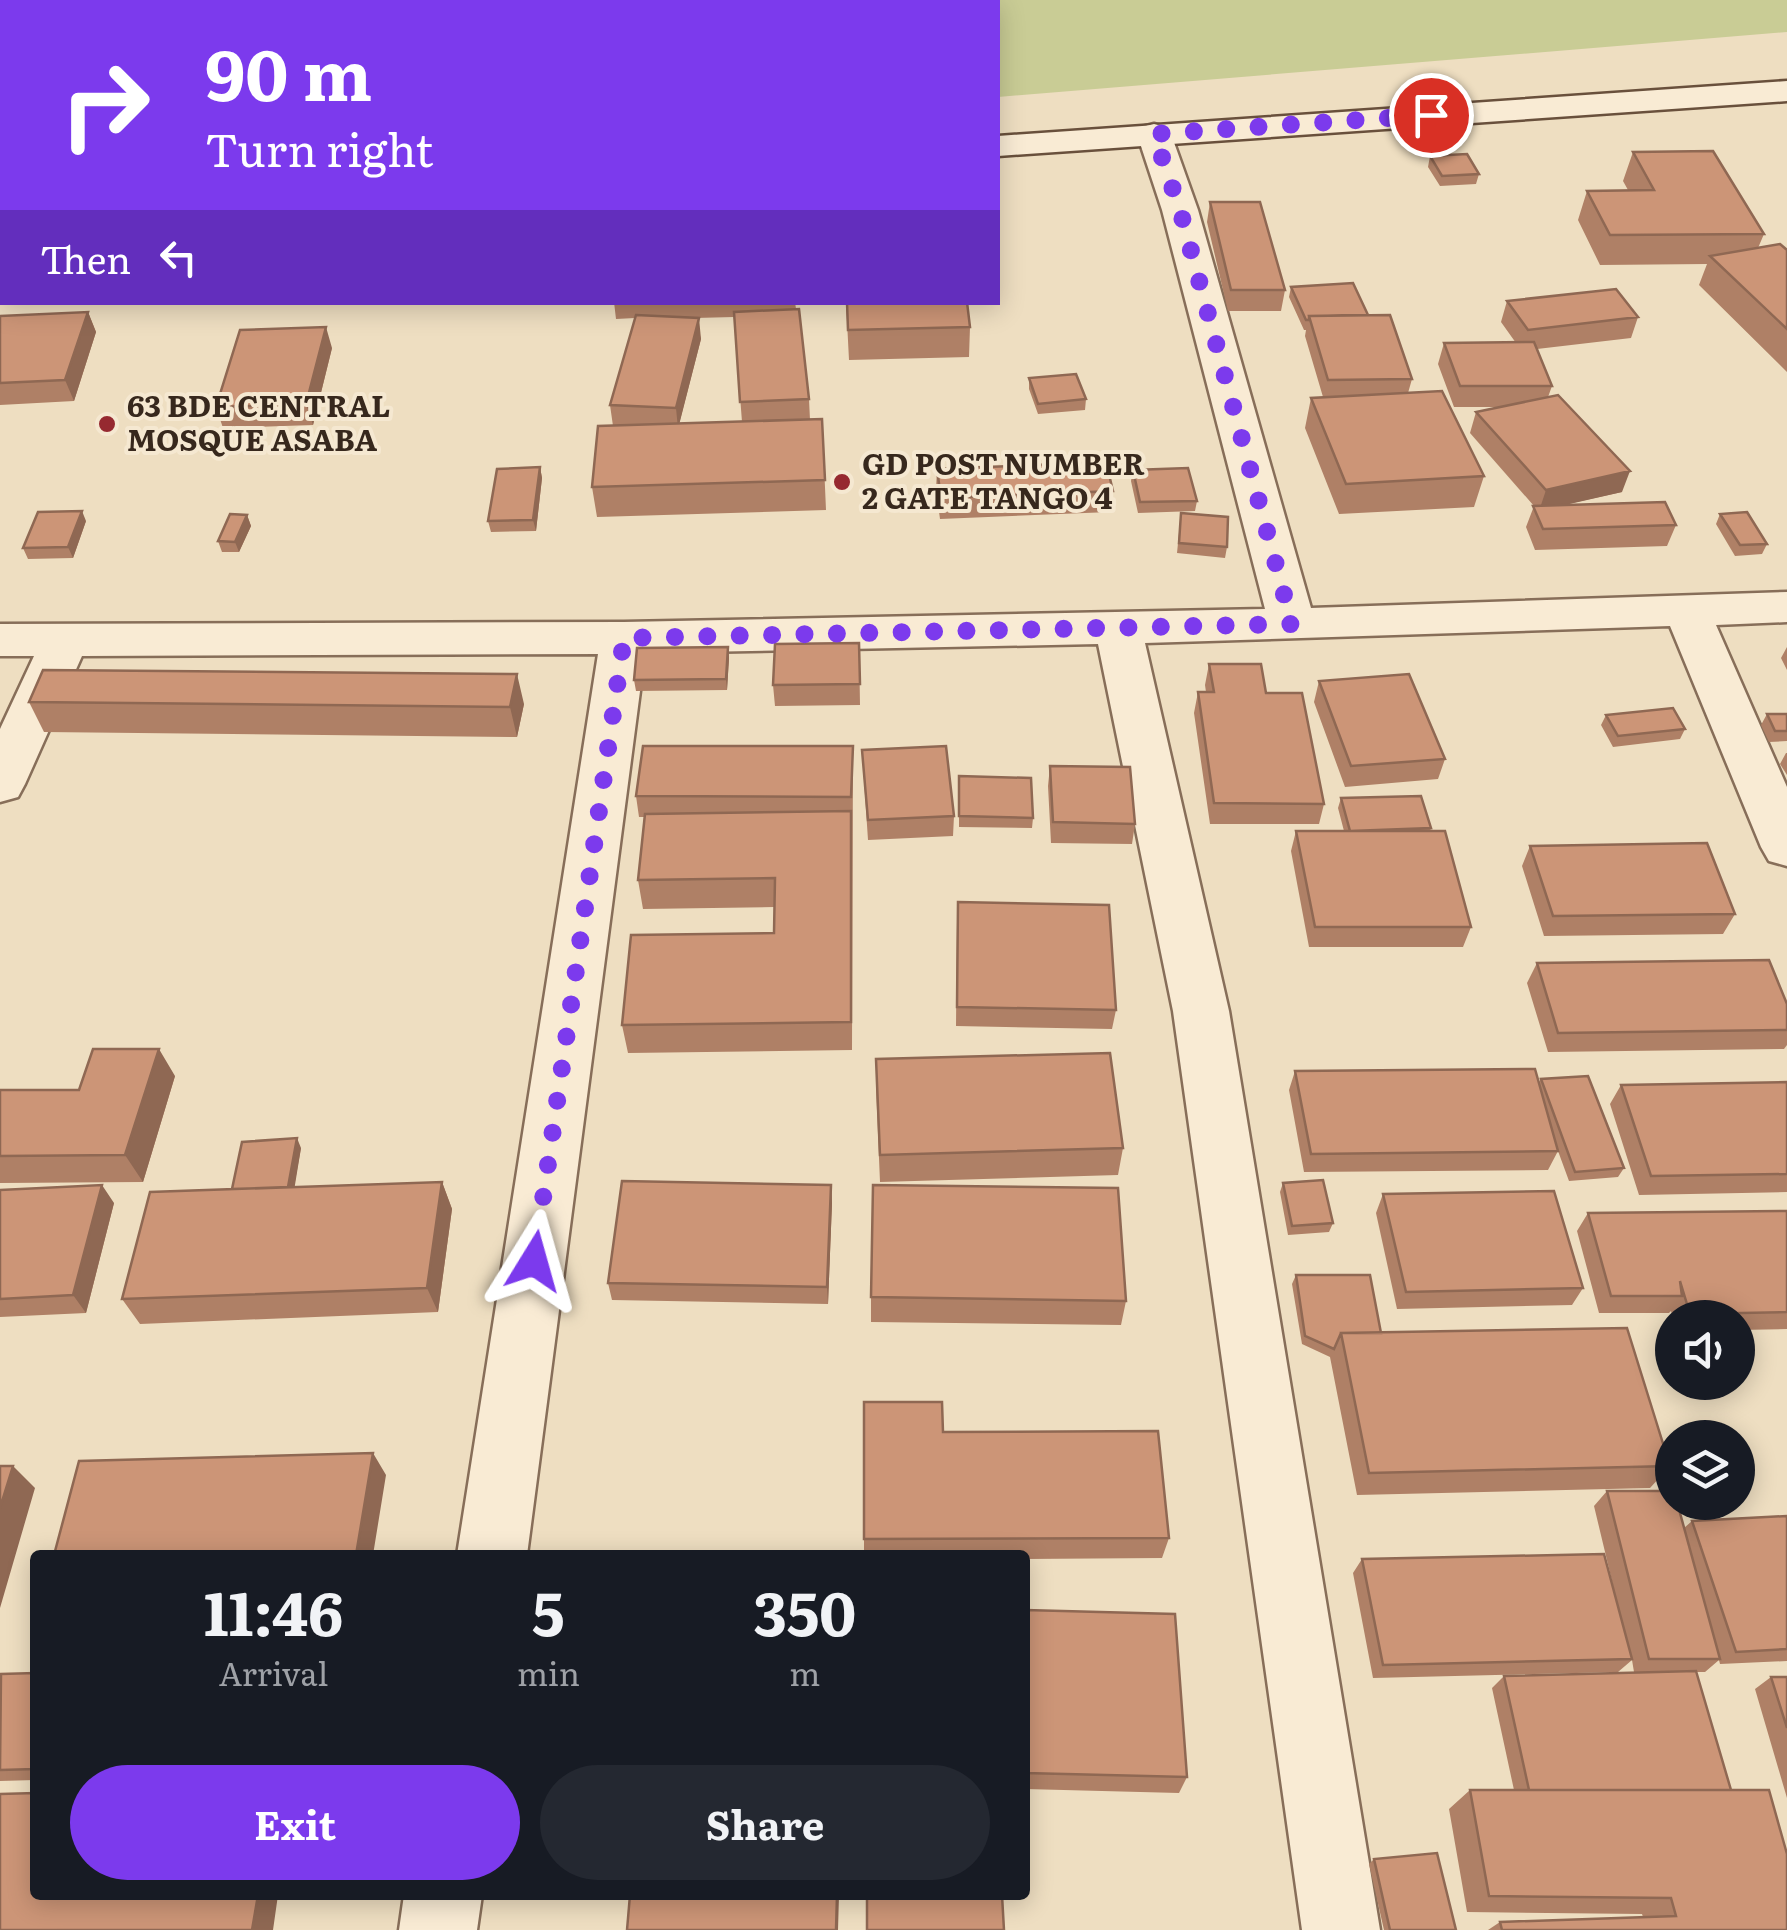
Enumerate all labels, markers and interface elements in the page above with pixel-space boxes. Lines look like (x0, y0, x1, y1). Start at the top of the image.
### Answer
text: 90 m (205, 19, 372, 123)
icon: right (40, 40, 170, 170)
pin (1389, 73, 1474, 158)
icon: arrive (1404, 88, 1459, 143)
text: Turn right (205, 114, 433, 181)
text: Then (40, 229, 131, 286)
icon: left (151, 230, 206, 285)
place label: 63 BDE CENTRAL MOSQUE ASABA (127, 382, 390, 460)
marker: 63 BDE CENTRAL MOSQUE ASABA (96, 413, 118, 435)
place label: GD POST NUMBER 2 GATE TANGO 4 (862, 440, 1145, 518)
marker: GD POST NUMBER 2 GATE TANGO 4 (831, 471, 853, 493)
position arrow (482, 1209, 586, 1313)
map controls (1655, 1300, 1755, 1520)
button: sound (1655, 1300, 1755, 1400)
button: layers (1655, 1420, 1755, 1520)
text: 11:46 (204, 1565, 343, 1654)
text: 5 (532, 1565, 565, 1654)
text: 350 (754, 1565, 856, 1654)
text: Arrival (219, 1648, 328, 1696)
text: min (517, 1648, 580, 1696)
text: m (789, 1648, 820, 1696)
button: Exit (70, 1765, 520, 1880)
button: Share (540, 1765, 990, 1880)

